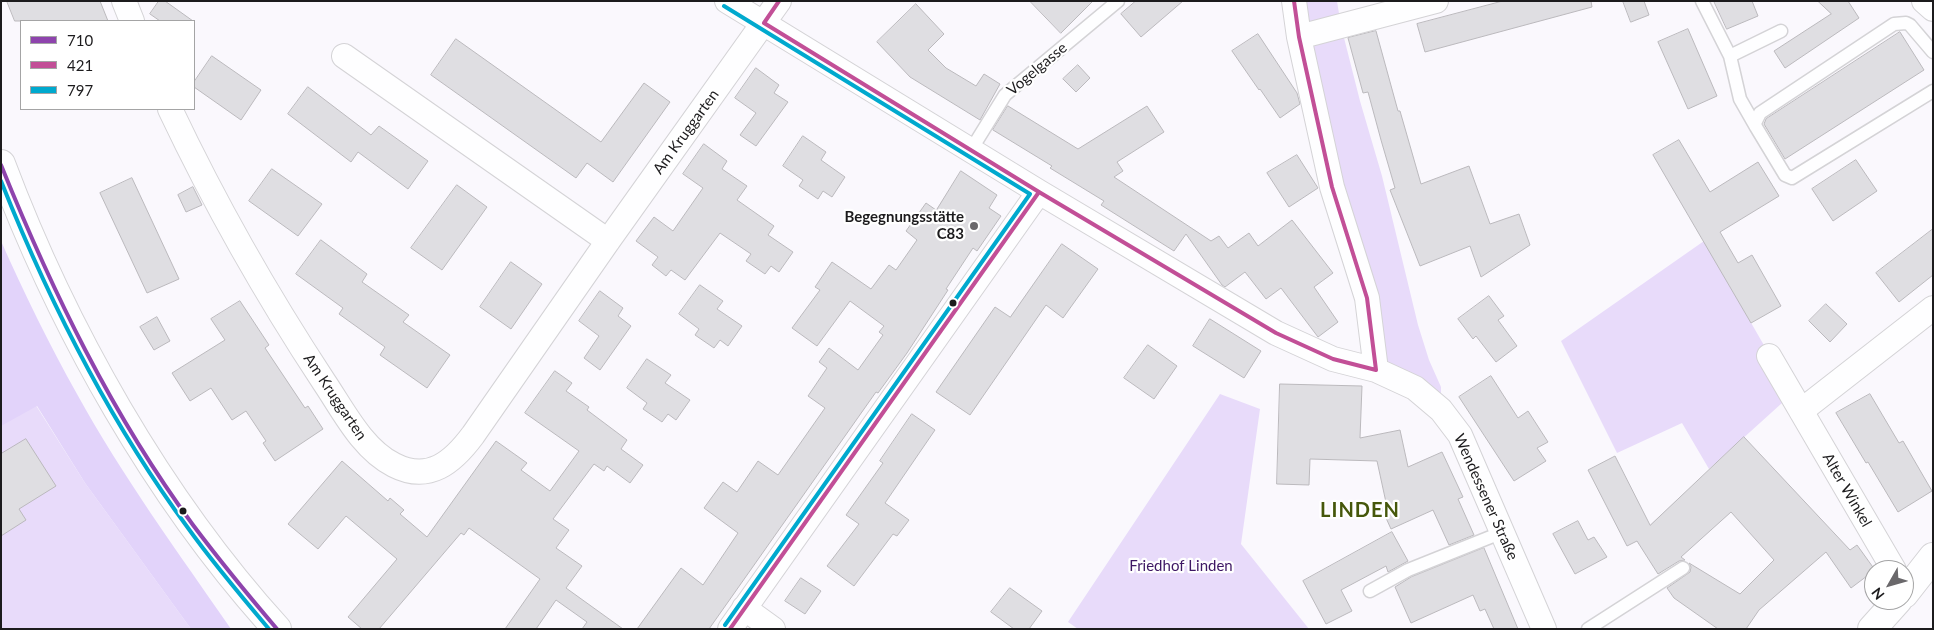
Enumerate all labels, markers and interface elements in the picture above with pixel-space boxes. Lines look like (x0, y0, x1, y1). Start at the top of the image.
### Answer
legend (20, 20, 195, 110)
text: 710 (67, 31, 93, 49)
street label: Vogelgasse (1003, 39, 1071, 99)
text: 421 (67, 56, 93, 74)
text: 797 (67, 81, 93, 99)
street label: Am Kruggarten (649, 86, 723, 178)
place label: Begegnungsstätte C83 (844, 208, 964, 243)
marker: Begegnungsstätte C83 (968, 220, 980, 232)
unlabelled marker (948, 298, 958, 308)
street label: Am Kruggarten (300, 350, 370, 444)
street label: Wendessener Straße (1450, 431, 1522, 563)
street label: Alter Winkel (1819, 450, 1875, 530)
district label: LINDEN (1319, 499, 1401, 523)
unlabelled marker (178, 506, 188, 516)
park label: Friedhof Linden (1129, 557, 1233, 575)
north arrow (1864, 560, 1914, 610)
text: N (1868, 584, 1888, 603)

